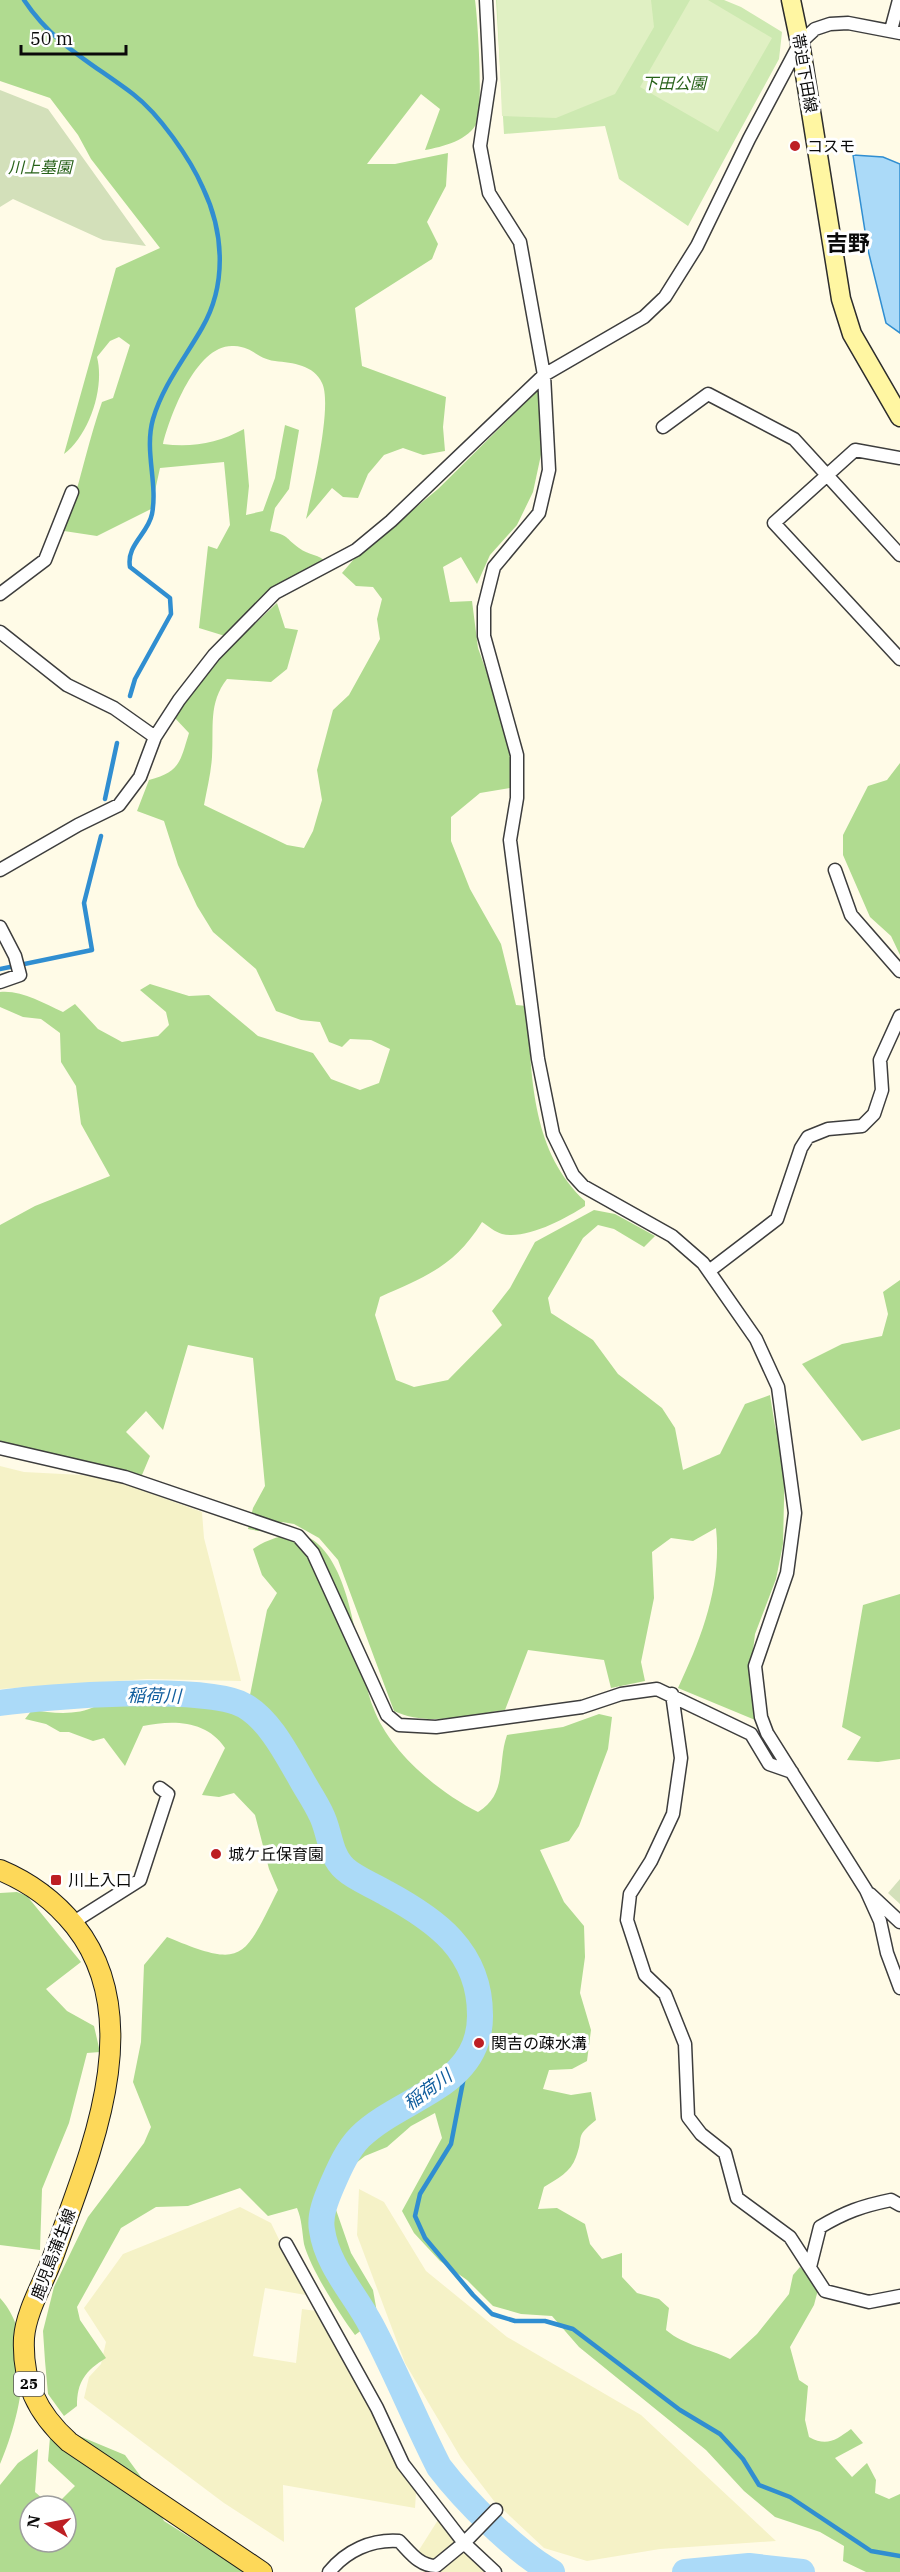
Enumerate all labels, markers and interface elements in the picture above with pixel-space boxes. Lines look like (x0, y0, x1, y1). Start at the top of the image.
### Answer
scale bar (21, 18, 126, 56)
text: 50 m (30, 27, 73, 50)
street label: 帯迫下田線 (788, 32, 822, 114)
park label: 下田公園 (642, 73, 708, 93)
place label: コスモ (807, 136, 855, 156)
marker: コスモ (788, 139, 802, 153)
park label: 川上墓園 (8, 157, 74, 177)
district label: 吉野 (826, 228, 870, 257)
water label: 稲荷川 (127, 1684, 183, 1708)
place label: 城ケ丘保育園 (228, 1844, 324, 1864)
marker: 城ケ丘保育園 (209, 1847, 223, 1861)
place label: 川上入口 (68, 1870, 132, 1890)
marker: 川上入口 (49, 1873, 63, 1887)
place label: 関吉の疎水溝 (491, 2033, 587, 2053)
marker: 関吉の疎水溝 (472, 2036, 486, 2050)
water label: 稲荷川 (399, 2063, 458, 2115)
street label: 鹿児島蒲生線 (26, 2206, 80, 2302)
road number: 25 (14, 2372, 44, 2396)
north arrow (18, 2494, 78, 2554)
text: N (22, 2513, 44, 2529)

